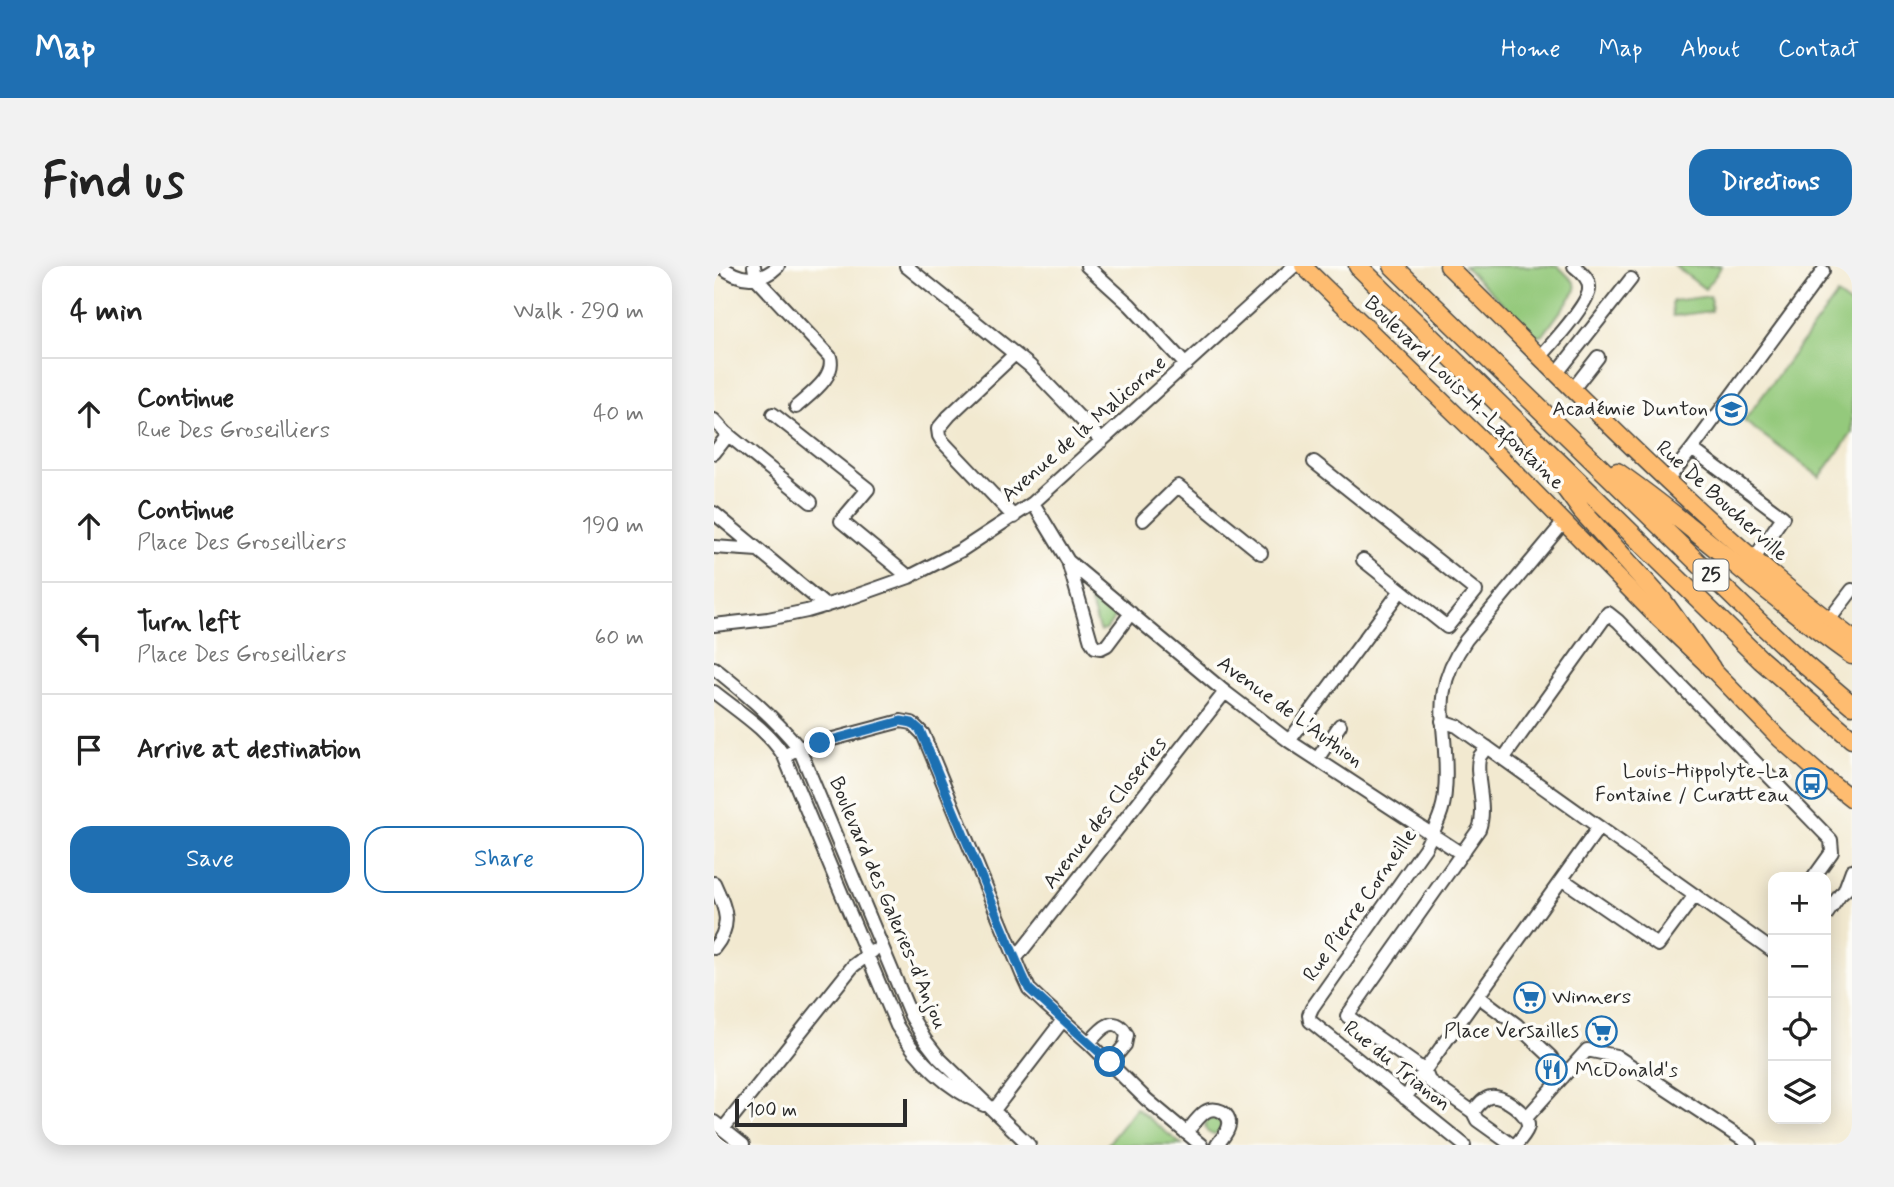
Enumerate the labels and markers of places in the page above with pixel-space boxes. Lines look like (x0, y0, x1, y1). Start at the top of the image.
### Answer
school or university icon: Académie Dunton (1714, 392, 1748, 426)
place label: Académie Dunton (1552, 395, 1708, 423)
place label: Louis-Hippolyte-La Fontaine / Curatteau (1595, 757, 1789, 809)
bus stop icon: Louis-Hippolyte-La Fontaine / Curatteau (1795, 766, 1829, 800)
supermarket icon: Winners (1512, 980, 1546, 1014)
place label: Winners (1552, 983, 1631, 1011)
supermarket icon: Place Versailles (1585, 1014, 1619, 1048)
place label: Place Versailles (1444, 1017, 1579, 1045)
restaurant icon: McDonald's (1535, 1053, 1569, 1087)
place label: McDonald's (1575, 1056, 1678, 1084)

